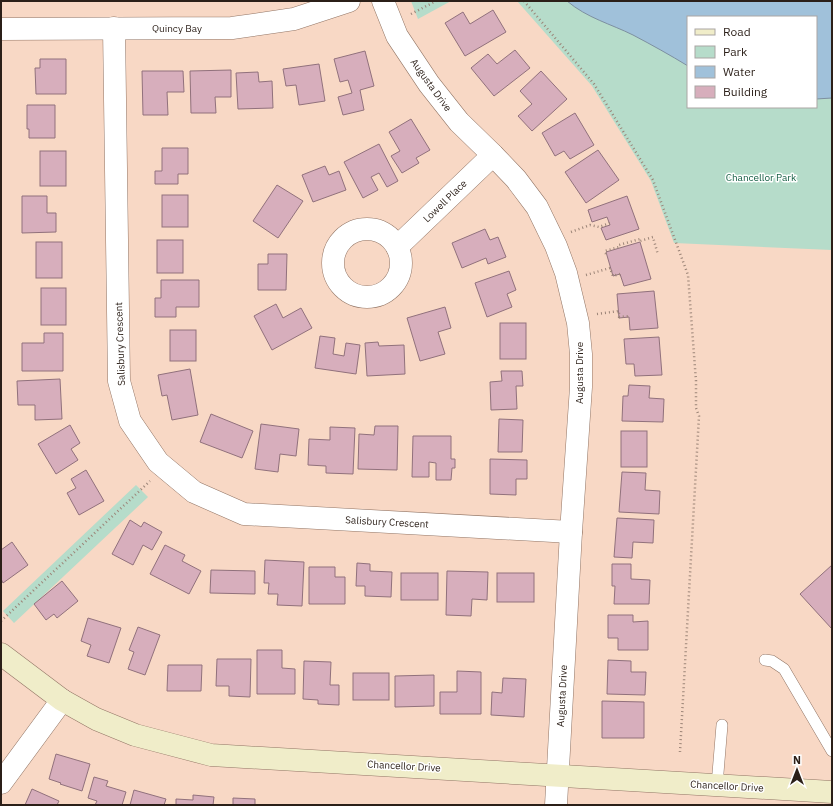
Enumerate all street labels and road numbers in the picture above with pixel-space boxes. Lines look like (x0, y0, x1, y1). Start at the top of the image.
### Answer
street label: Quincy Bay (152, 22, 202, 35)
street label: Augusta Drive (407, 56, 455, 114)
street label: Lowell Place (420, 177, 470, 225)
street label: Salisbury Crescent (112, 301, 128, 386)
street label: Augusta Drive (573, 341, 586, 404)
street label: Salisbury Crescent (345, 513, 430, 531)
street label: Augusta Drive (554, 664, 570, 727)
street label: Chancellor Drive (367, 758, 442, 774)
street label: Chancellor Drive (690, 778, 765, 794)

